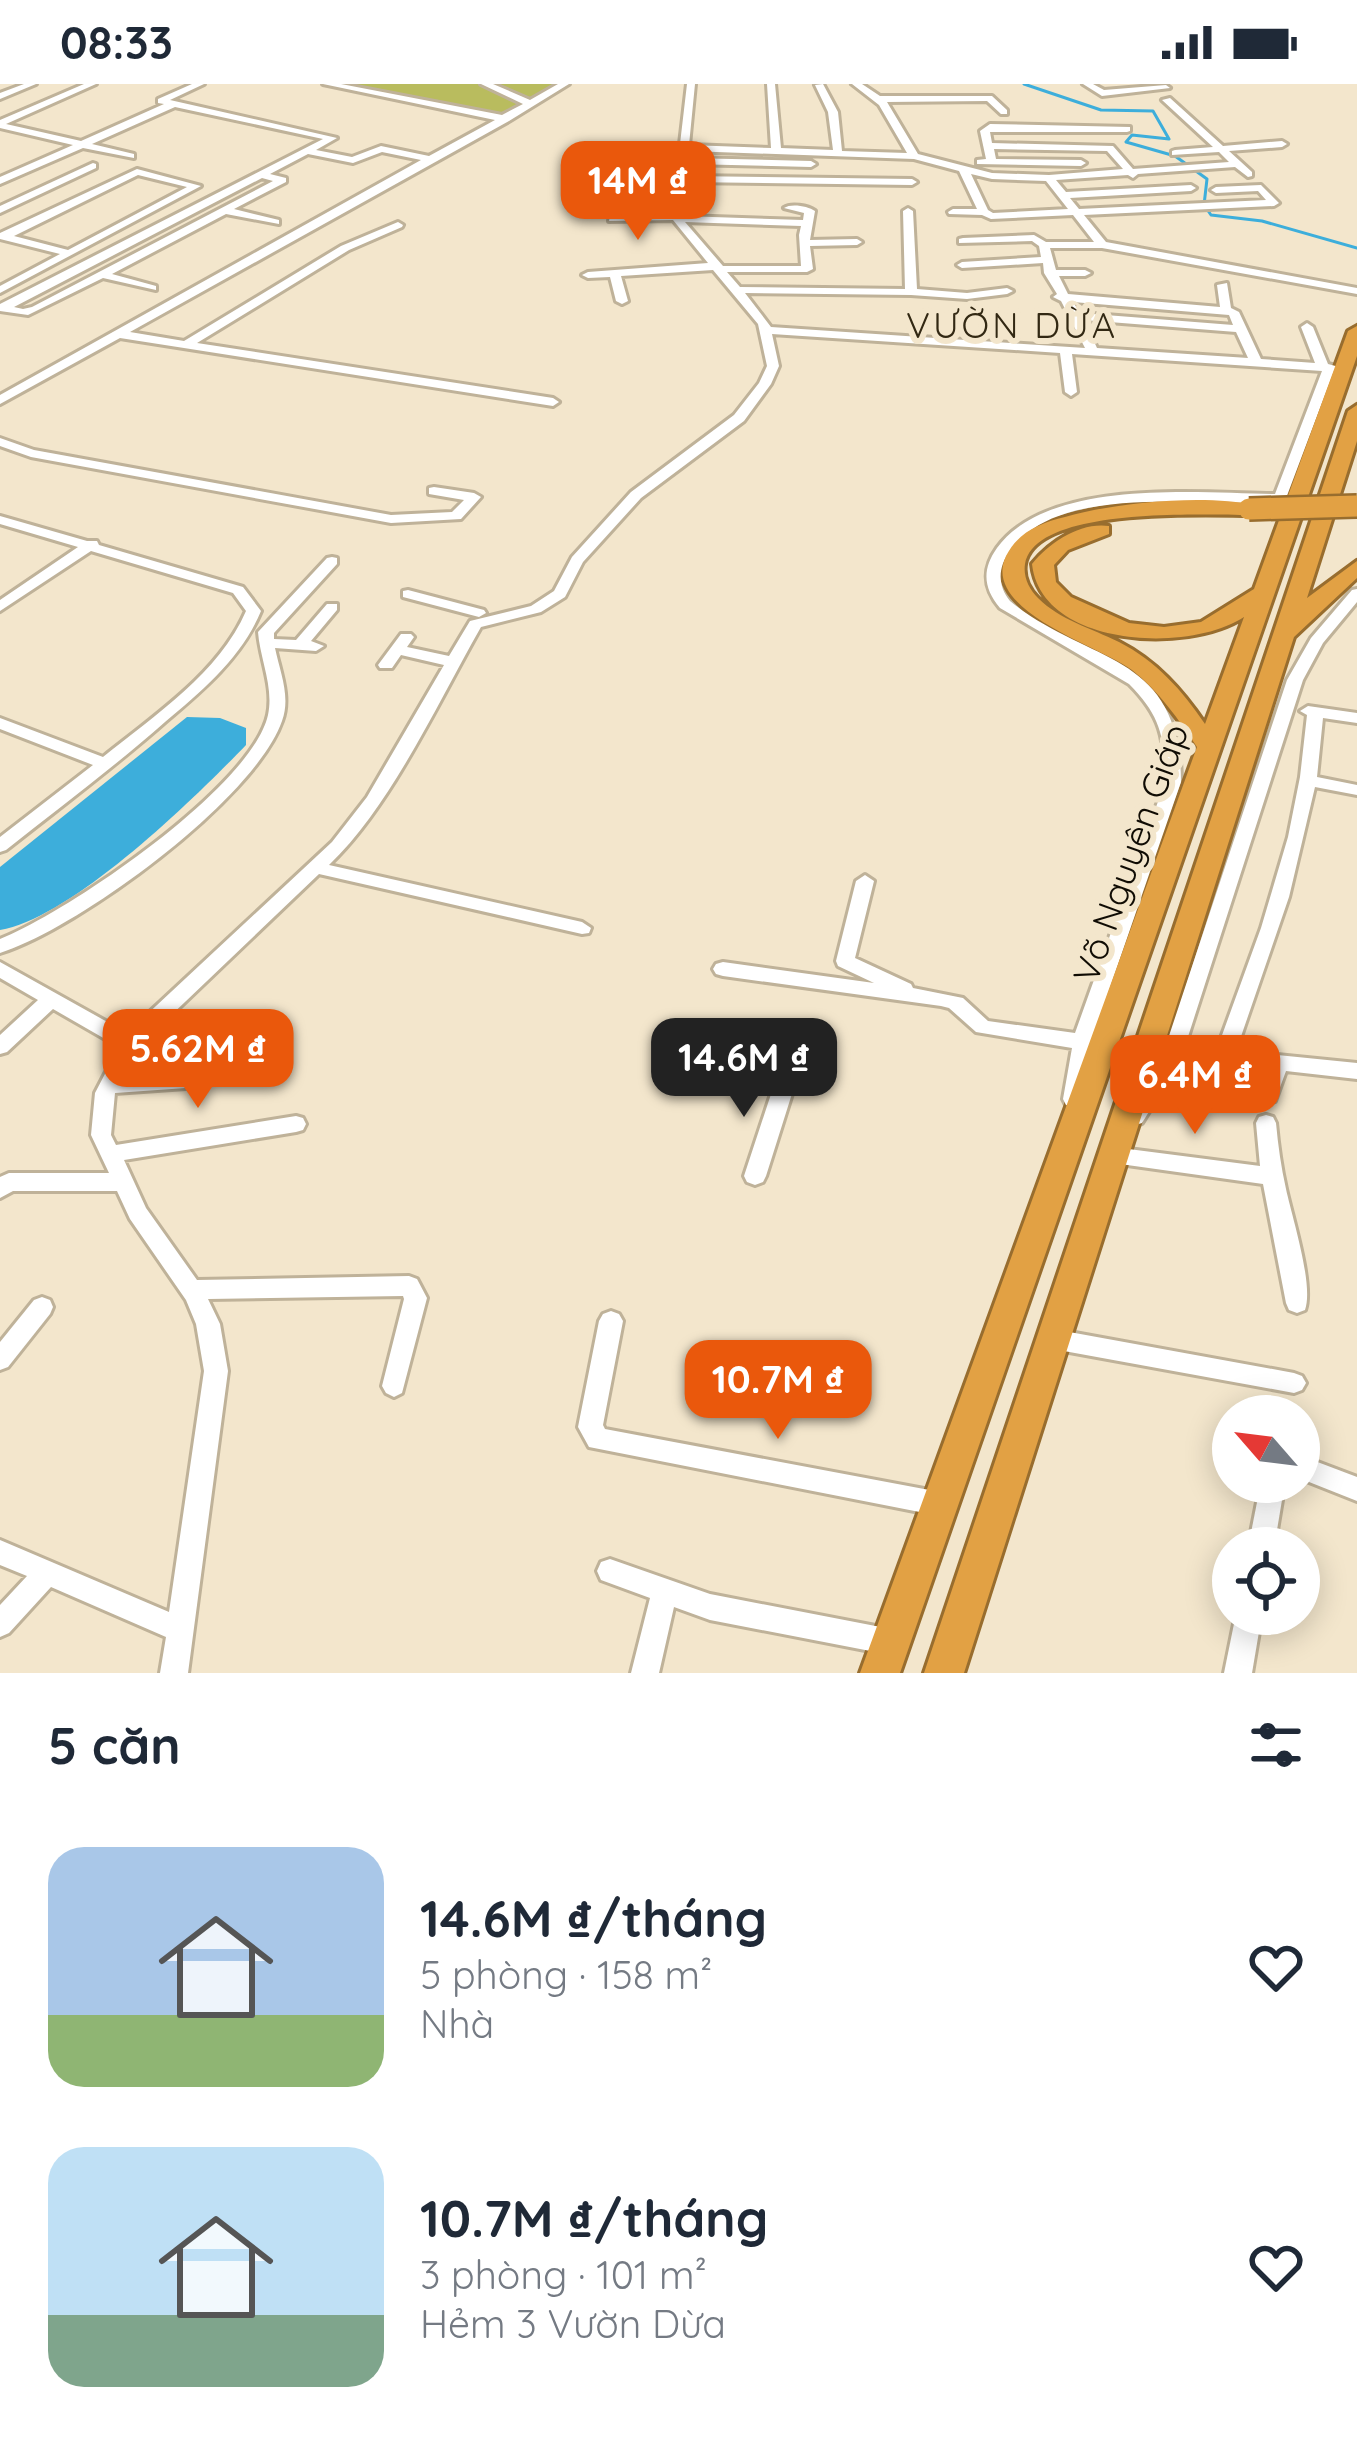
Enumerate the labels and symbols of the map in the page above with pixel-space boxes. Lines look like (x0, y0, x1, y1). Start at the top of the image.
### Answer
pin: 14M ₫ (554, 141, 722, 243)
district label: VƯỜN DỪA (906, 302, 1118, 347)
street label: Võ Nguyên Giáp (1062, 718, 1198, 988)
pin: 5.62M ₫ (87, 1009, 309, 1111)
pin: 14.6M ₫ (633, 1018, 855, 1120)
pin: 6.4M ₫ (1097, 1035, 1293, 1137)
pin: 10.7M ₫ (667, 1340, 889, 1442)
north arrow (1212, 1395, 1320, 1503)

